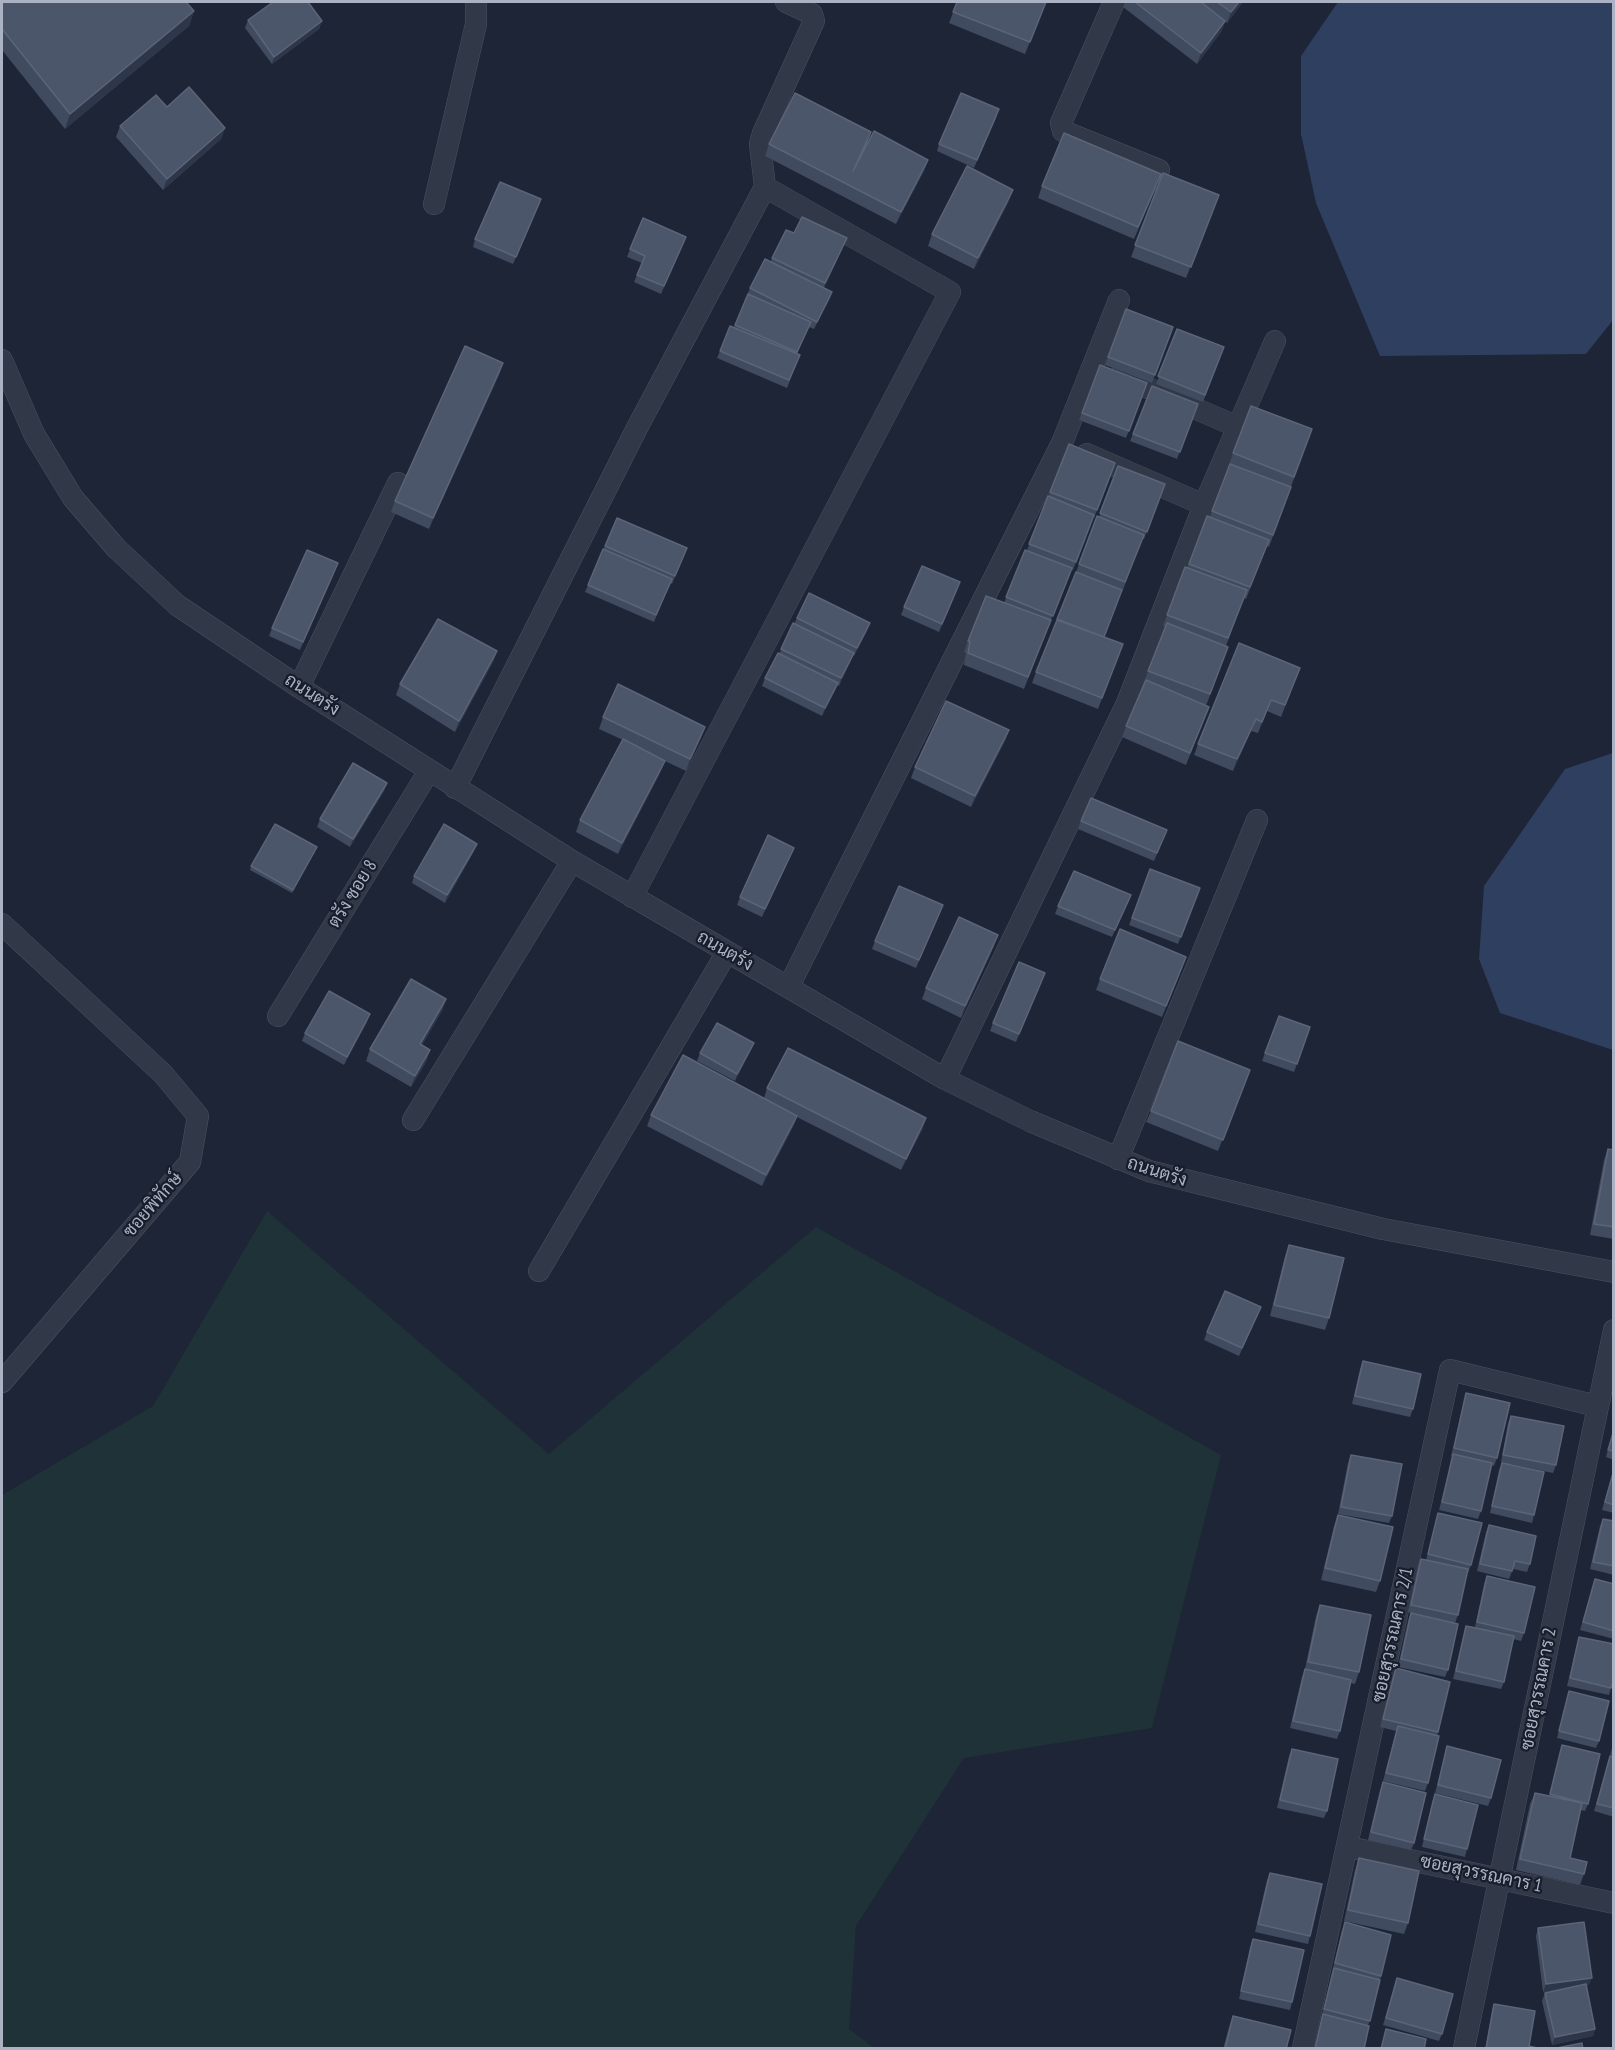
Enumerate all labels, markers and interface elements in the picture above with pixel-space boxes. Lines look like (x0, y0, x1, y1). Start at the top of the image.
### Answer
street label: ถนนตรัง (280, 669, 344, 721)
street label: ตรัง ซอย 8 (324, 856, 382, 932)
street label: ถนนตรัง (693, 926, 757, 976)
street label: ถนนตรัง (1125, 1152, 1189, 1192)
street label: ซอยพิทักษ์ (119, 1168, 187, 1242)
street label: ซอยสุวรรณคาร 2/1 (1368, 1565, 1418, 1705)
street label: ซอยสุวรรณคาร 2 (1517, 1626, 1561, 1752)
street label: ซอยสุวรรณคาร 1 (1418, 1851, 1544, 1897)

